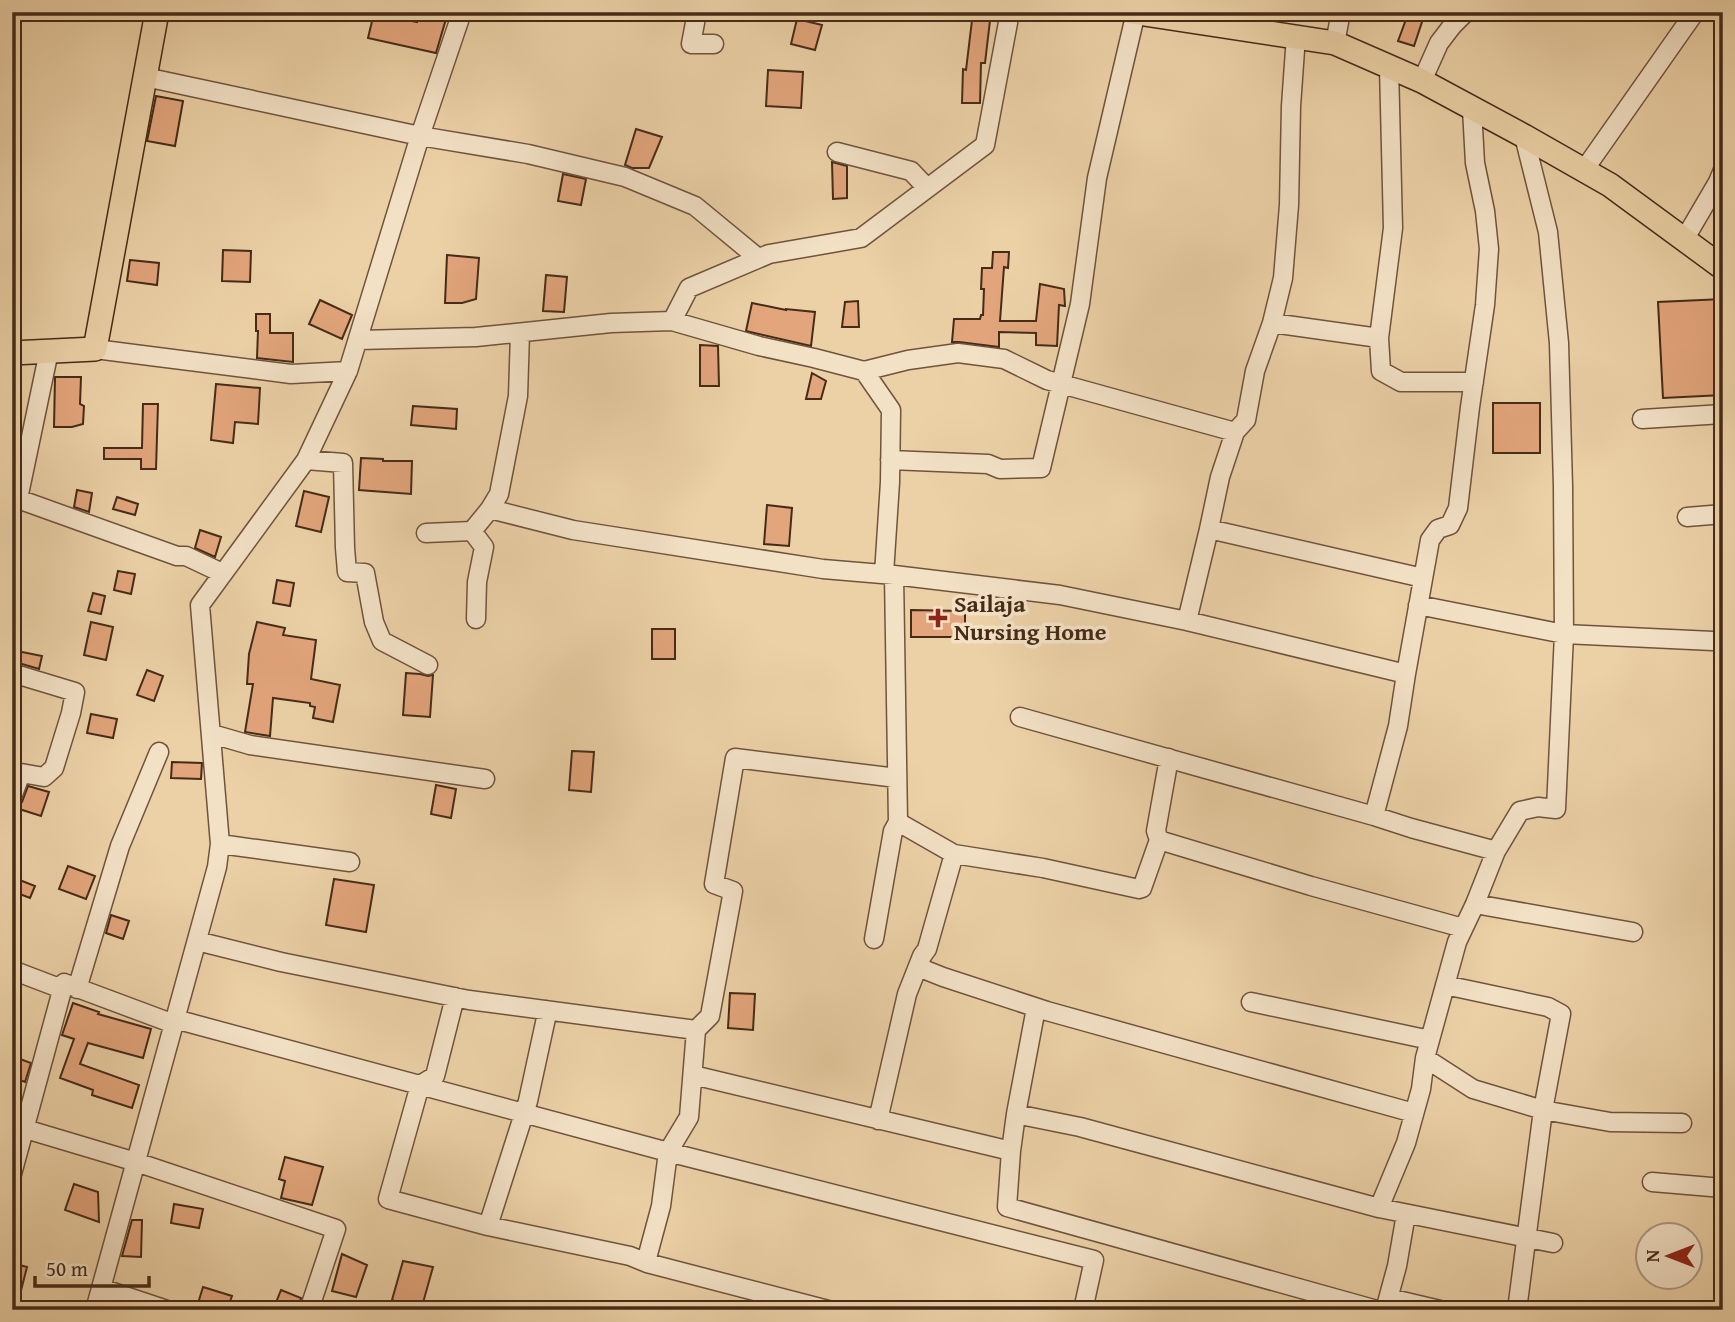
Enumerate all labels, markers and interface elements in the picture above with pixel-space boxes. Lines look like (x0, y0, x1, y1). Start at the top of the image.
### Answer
place label: Sailaja Nursing Home (954, 586, 1107, 649)
marker: Sailaja Nursing Home (928, 608, 948, 628)
north arrow (1634, 1220, 1704, 1290)
scale bar (35, 1245, 149, 1289)
text: N (1638, 1249, 1666, 1262)
text: 50 m (46, 1253, 88, 1284)

